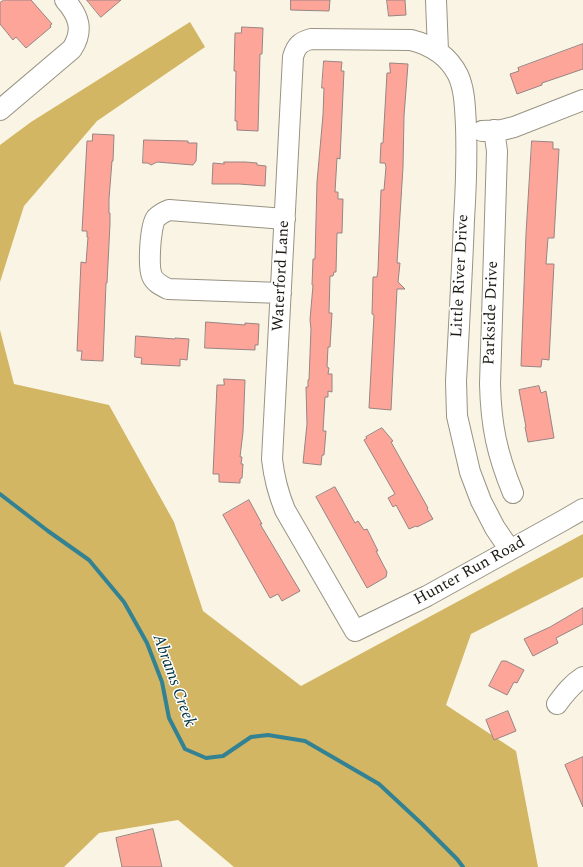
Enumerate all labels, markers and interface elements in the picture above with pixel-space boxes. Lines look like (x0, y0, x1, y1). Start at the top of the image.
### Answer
street label: Little River Drive (448, 214, 474, 338)
street label: Waterford Lane (269, 220, 295, 332)
street label: Parkside Drive (481, 260, 503, 366)
street label: Hunter Run Road (411, 534, 529, 610)
water label: Abrams Creek (147, 632, 199, 730)

